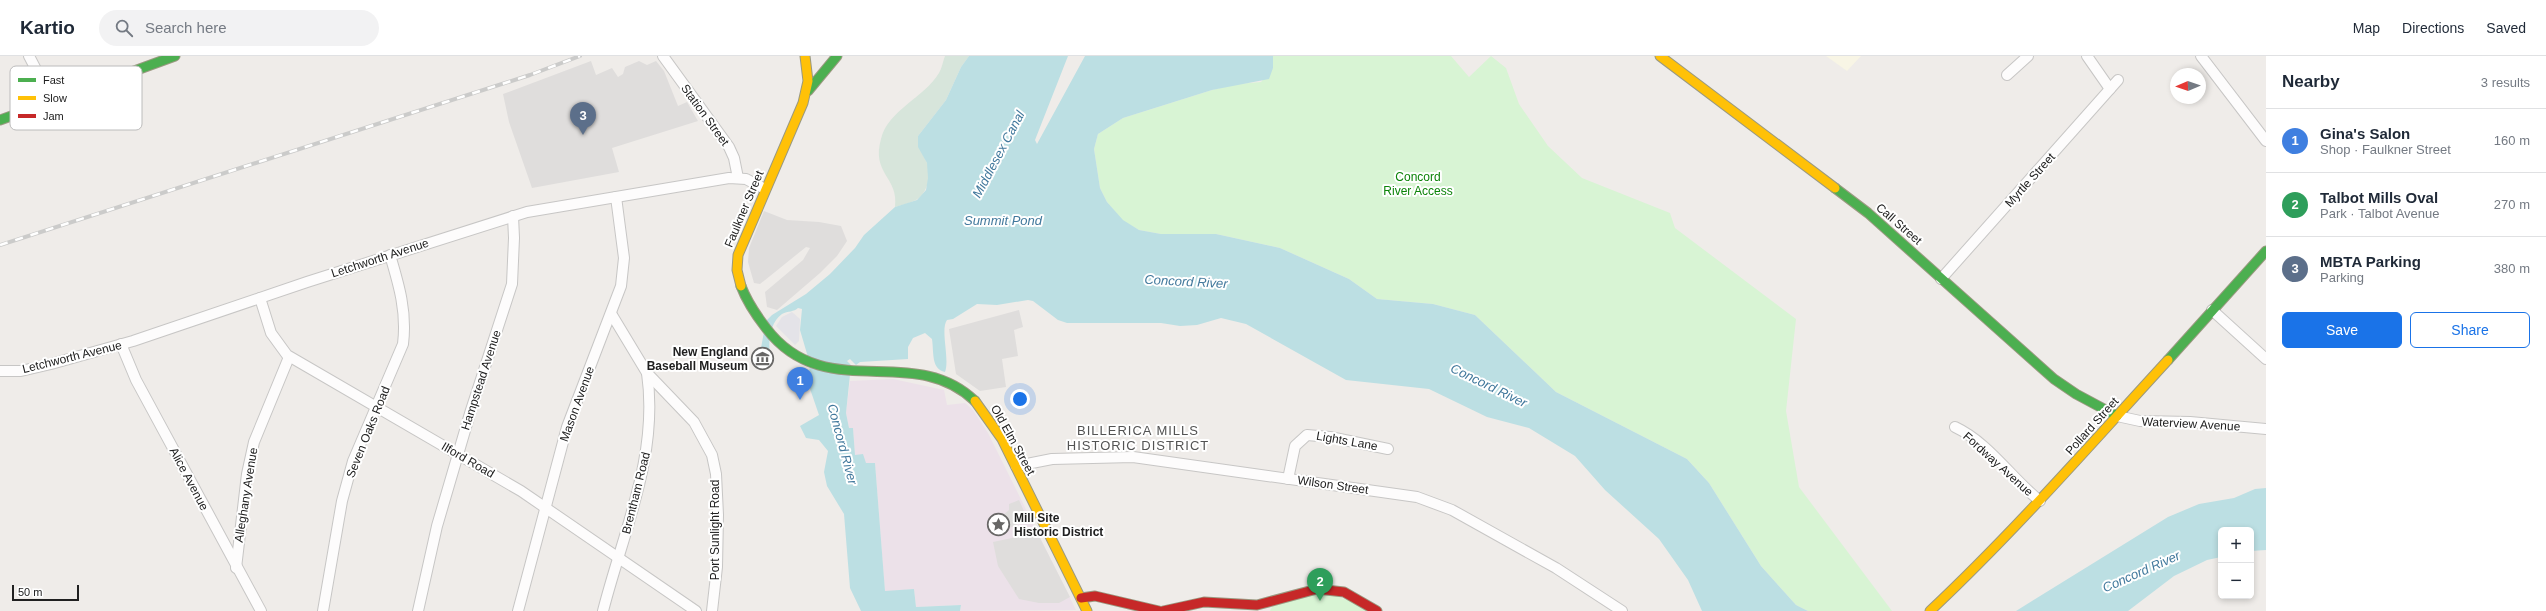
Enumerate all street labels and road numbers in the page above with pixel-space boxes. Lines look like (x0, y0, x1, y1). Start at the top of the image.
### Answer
street label: Station Street (678, 81, 732, 149)
street label: Myrtle Street (2002, 150, 2058, 210)
street label: Faulkner Street (722, 168, 767, 249)
street label: Call Street (1873, 200, 1925, 248)
street label: Letchworth Avenue (329, 236, 431, 280)
street label: Hampstead Avenue (458, 328, 504, 432)
street label: Letchworth Avenue (21, 338, 123, 376)
street label: Mason Avenue (557, 364, 597, 444)
street label: Seven Oaks Road (343, 384, 393, 480)
street label: Pollard Street (2062, 394, 2122, 458)
street label: Old Elm Street (988, 402, 1038, 478)
street label: Waterview Avenue (2141, 414, 2241, 434)
street label: Lights Lane (1315, 429, 1379, 453)
street label: Fordway Avenue (1960, 429, 2036, 499)
street label: Ilford Road (439, 439, 497, 481)
street label: Alice Avenue (167, 445, 212, 513)
street label: Alleghany Avenue (232, 446, 260, 543)
street label: Brentham Road (619, 451, 653, 535)
street label: Wilson Street (1297, 473, 1370, 497)
street label: Port Sunlight Road (708, 480, 722, 580)

